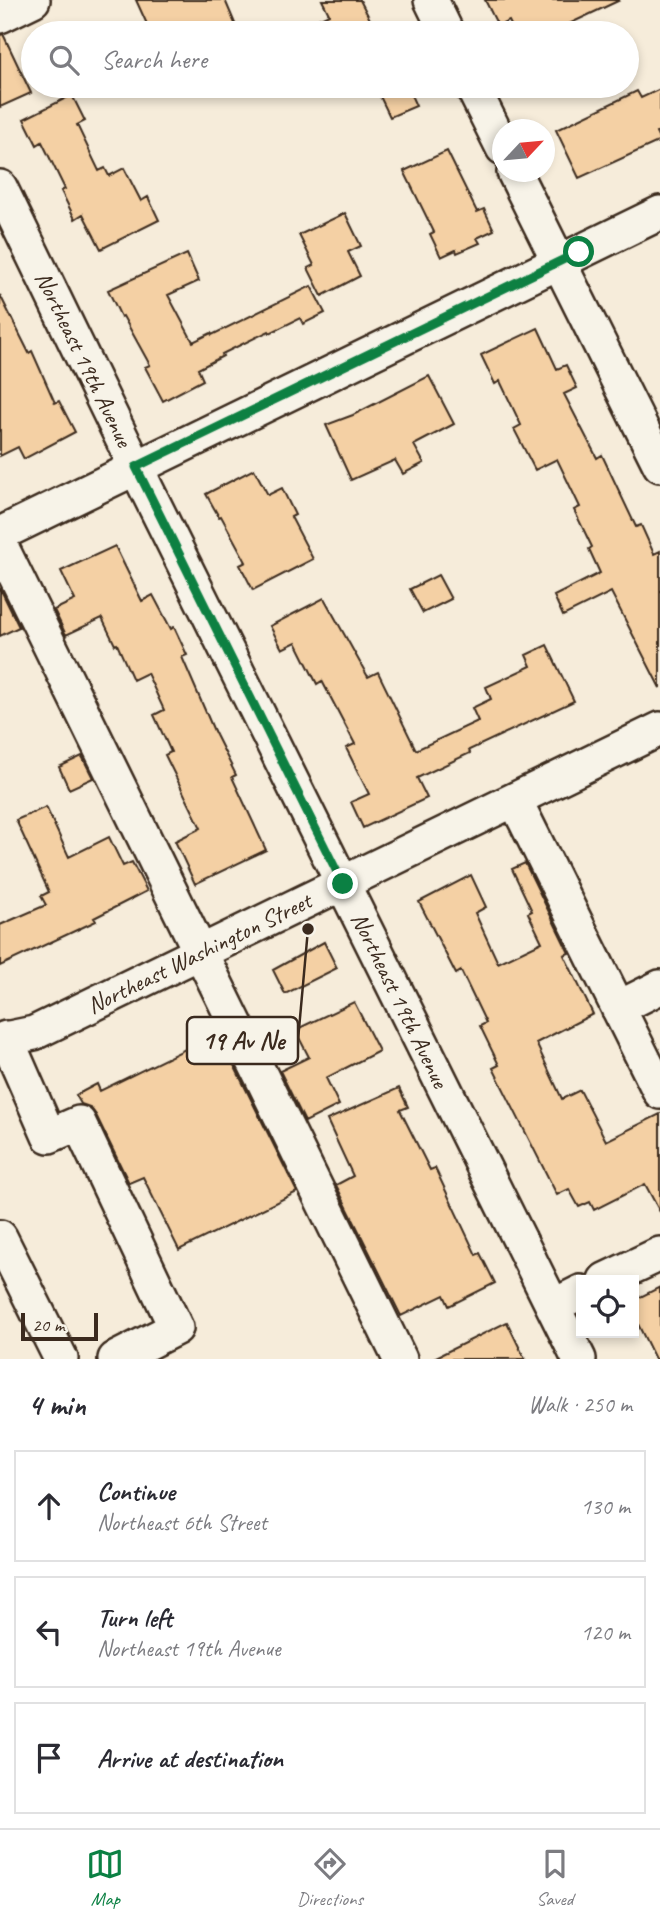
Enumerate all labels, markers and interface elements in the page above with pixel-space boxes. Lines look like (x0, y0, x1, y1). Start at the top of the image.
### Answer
search box (21, 21, 639, 98)
icon: search (45, 41, 83, 79)
text: Search here (101, 43, 207, 76)
north arrow (492, 119, 555, 182)
route start (563, 236, 594, 267)
street label: Northeast 19th Avenue (29, 266, 140, 454)
route end (327, 868, 358, 899)
street label: Northeast Washington Street (82, 885, 318, 1020)
street label: Northeast 19th Avenue (345, 907, 456, 1095)
callout: 19 Av Ne (187, 1017, 298, 1064)
text: 19 Av Ne (202, 1024, 287, 1057)
map controls (576, 1275, 639, 1338)
button: locate (576, 1275, 639, 1338)
scale bar (21, 1310, 98, 1342)
text: 20 m (32, 1313, 64, 1337)
text: 4 min (28, 1386, 85, 1424)
text: Walk · 250 m (528, 1390, 632, 1419)
text: Continue (97, 1475, 175, 1508)
icon: ahead (30, 1487, 68, 1525)
text: 130 m (581, 1492, 630, 1521)
text: Northeast 6th Street (97, 1508, 267, 1537)
text: Turn left (97, 1601, 172, 1634)
icon: left (30, 1613, 68, 1651)
text: 120 m (581, 1618, 630, 1647)
text: Northeast 19th Avenue (97, 1634, 280, 1663)
icon: arrive (30, 1739, 68, 1777)
text: Arrive at destination (97, 1742, 283, 1775)
tab: Map (86, 1845, 124, 1911)
tab: Directions (297, 1845, 363, 1911)
tab: Saved (536, 1845, 574, 1911)

